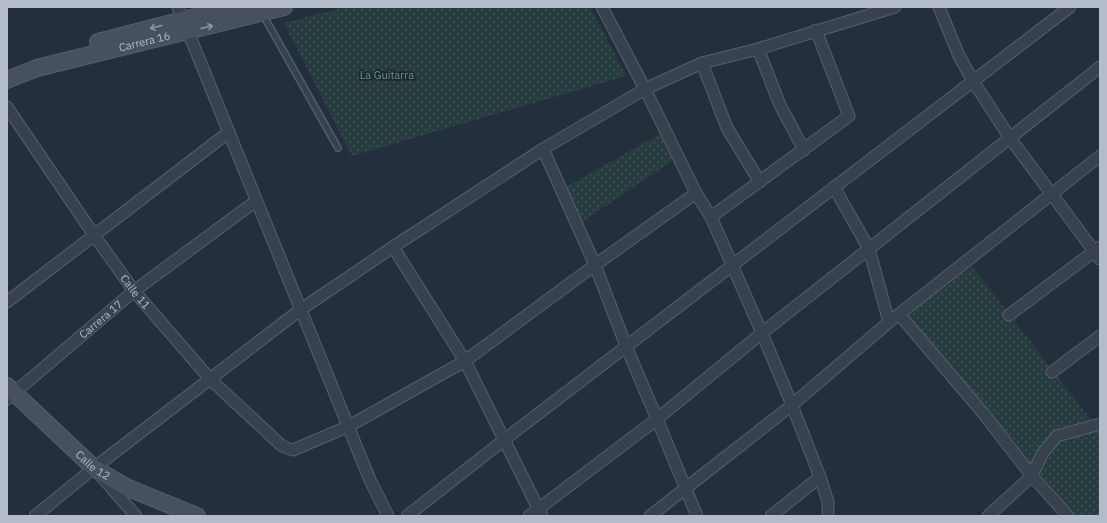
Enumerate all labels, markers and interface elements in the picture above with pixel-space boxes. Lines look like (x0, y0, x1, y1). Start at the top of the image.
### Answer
one-way arrow (200, 22, 213, 30)
one-way arrow (149, 24, 162, 31)
street label: Carrera 16 (117, 28, 172, 55)
park label: La Guitarra (360, 68, 414, 82)
street label: Calle 11 (117, 272, 154, 312)
street label: Carrera 17 (76, 297, 125, 342)
street label: Calle 12 (73, 447, 113, 483)

